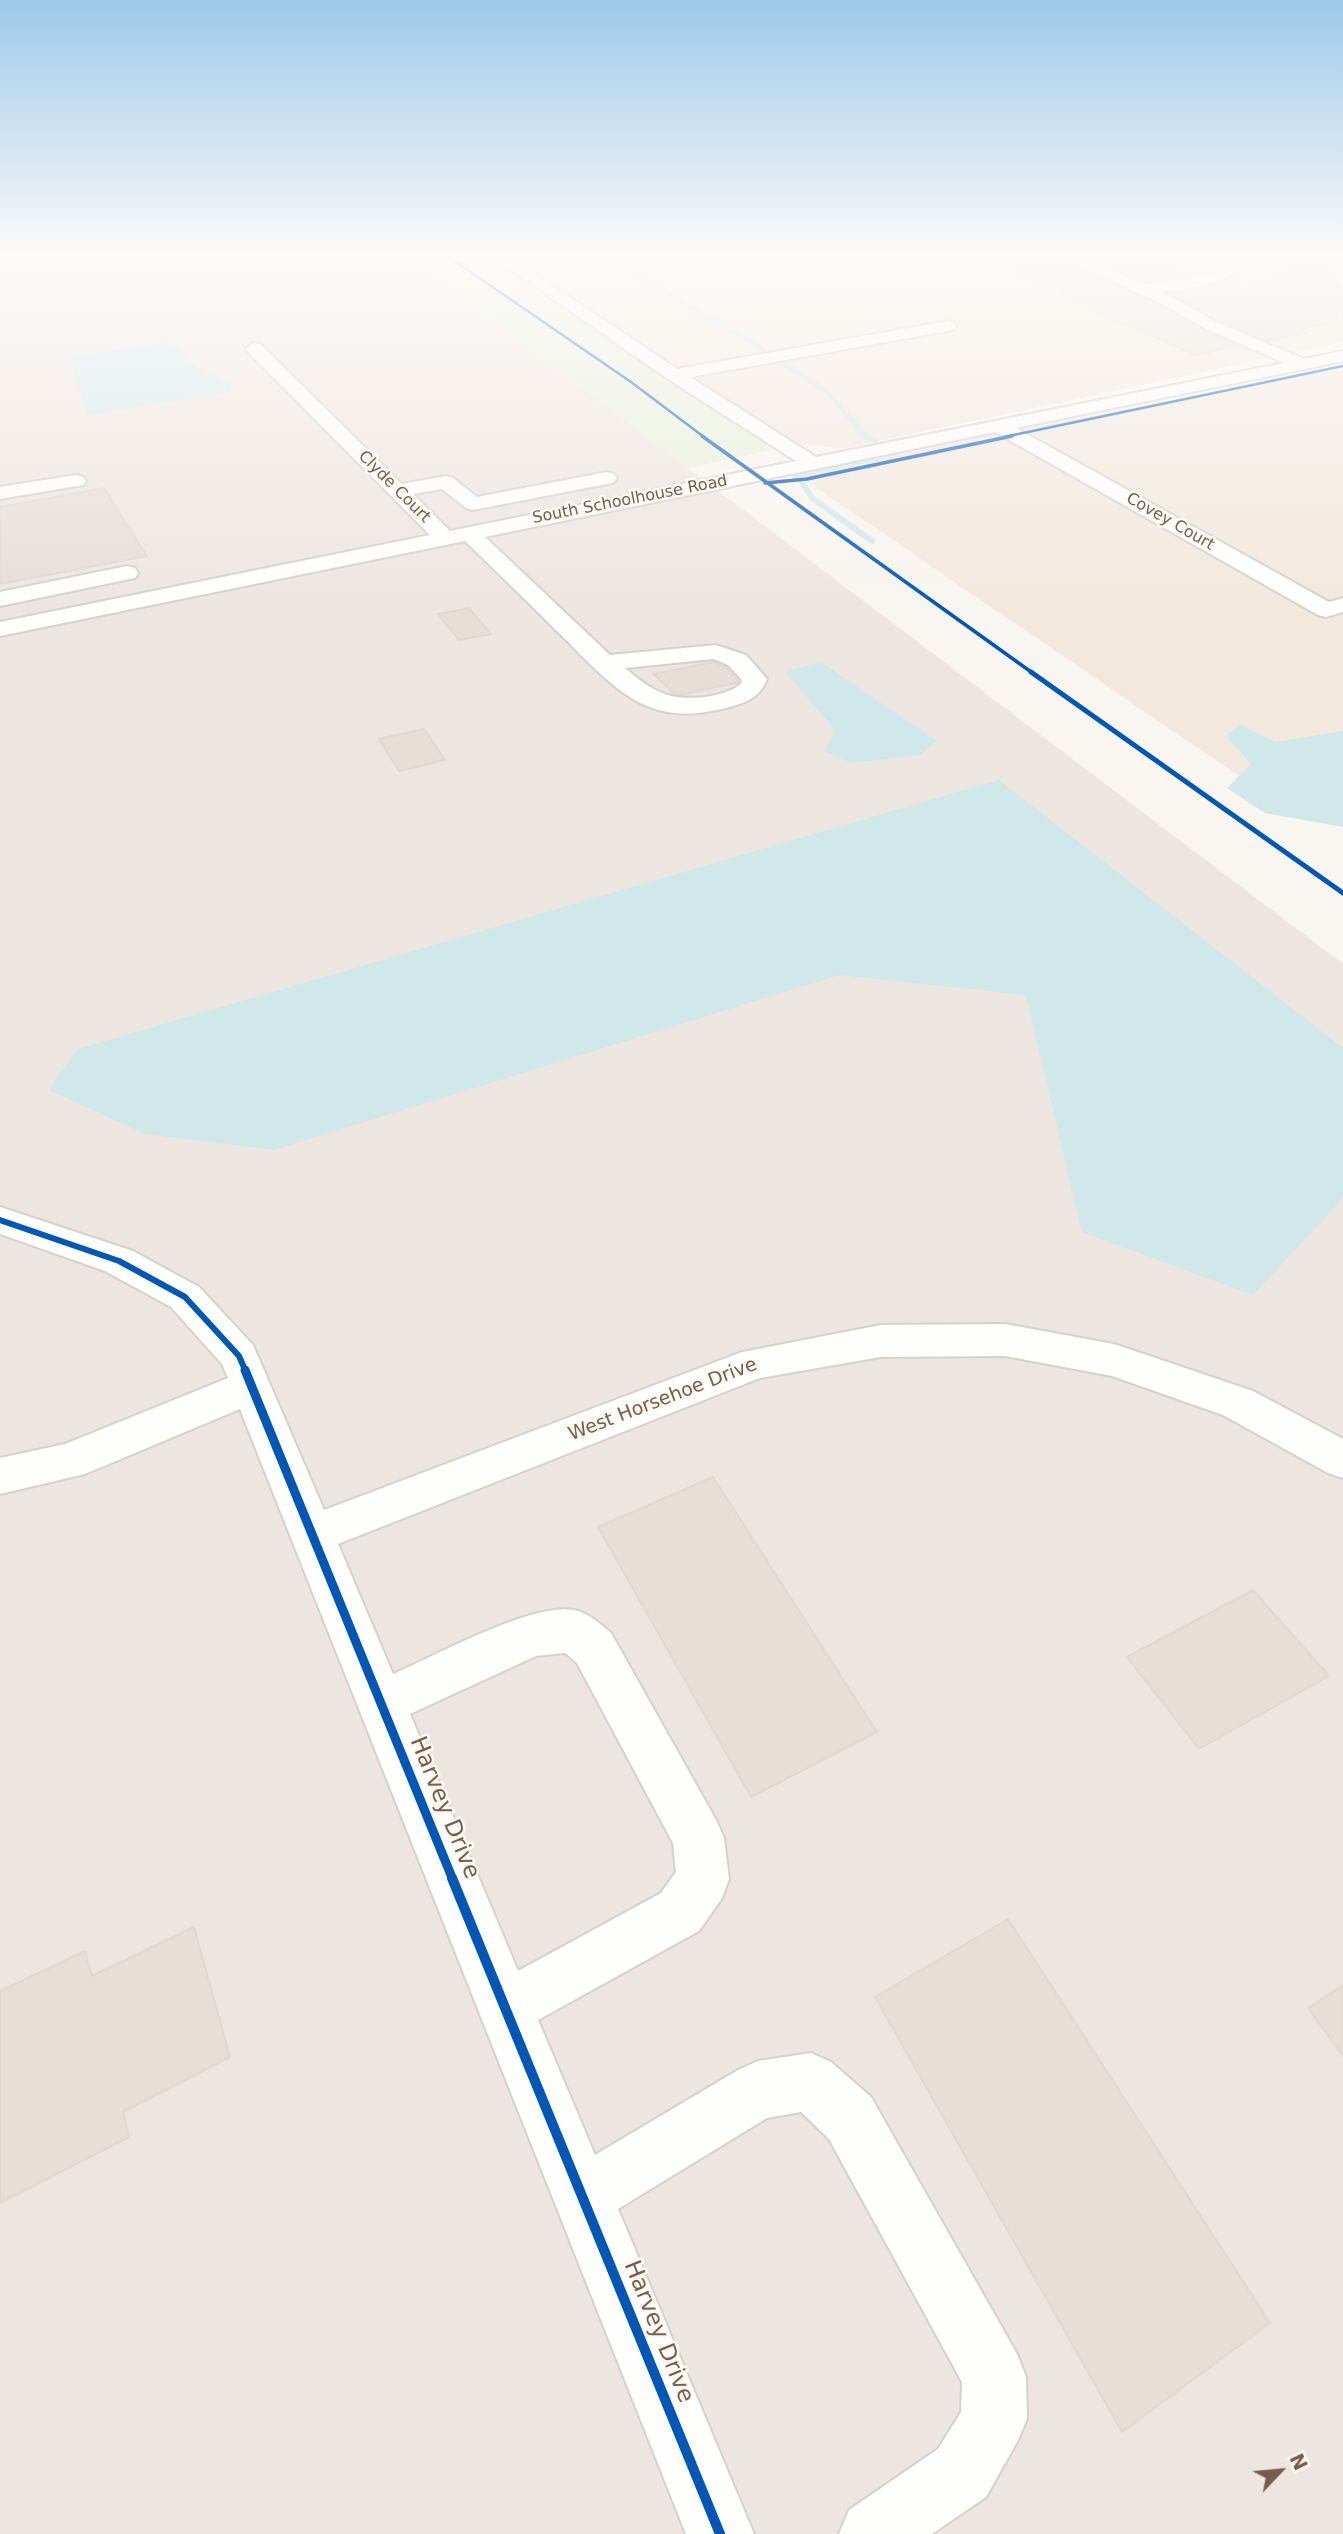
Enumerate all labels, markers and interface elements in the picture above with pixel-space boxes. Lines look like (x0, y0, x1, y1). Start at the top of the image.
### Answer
street label: Clyde Court (354, 447, 434, 527)
street label: South Schoolhouse Road (531, 472, 729, 528)
street label: Covey Court (1122, 489, 1218, 555)
street label: West Horsehoe Drive (566, 1354, 760, 1446)
street label: Harvey Drive (403, 1733, 485, 1883)
street label: Harvey Drive (617, 2257, 699, 2407)
north arrow (1245, 2436, 1315, 2506)
text: N (1286, 2450, 1312, 2474)

